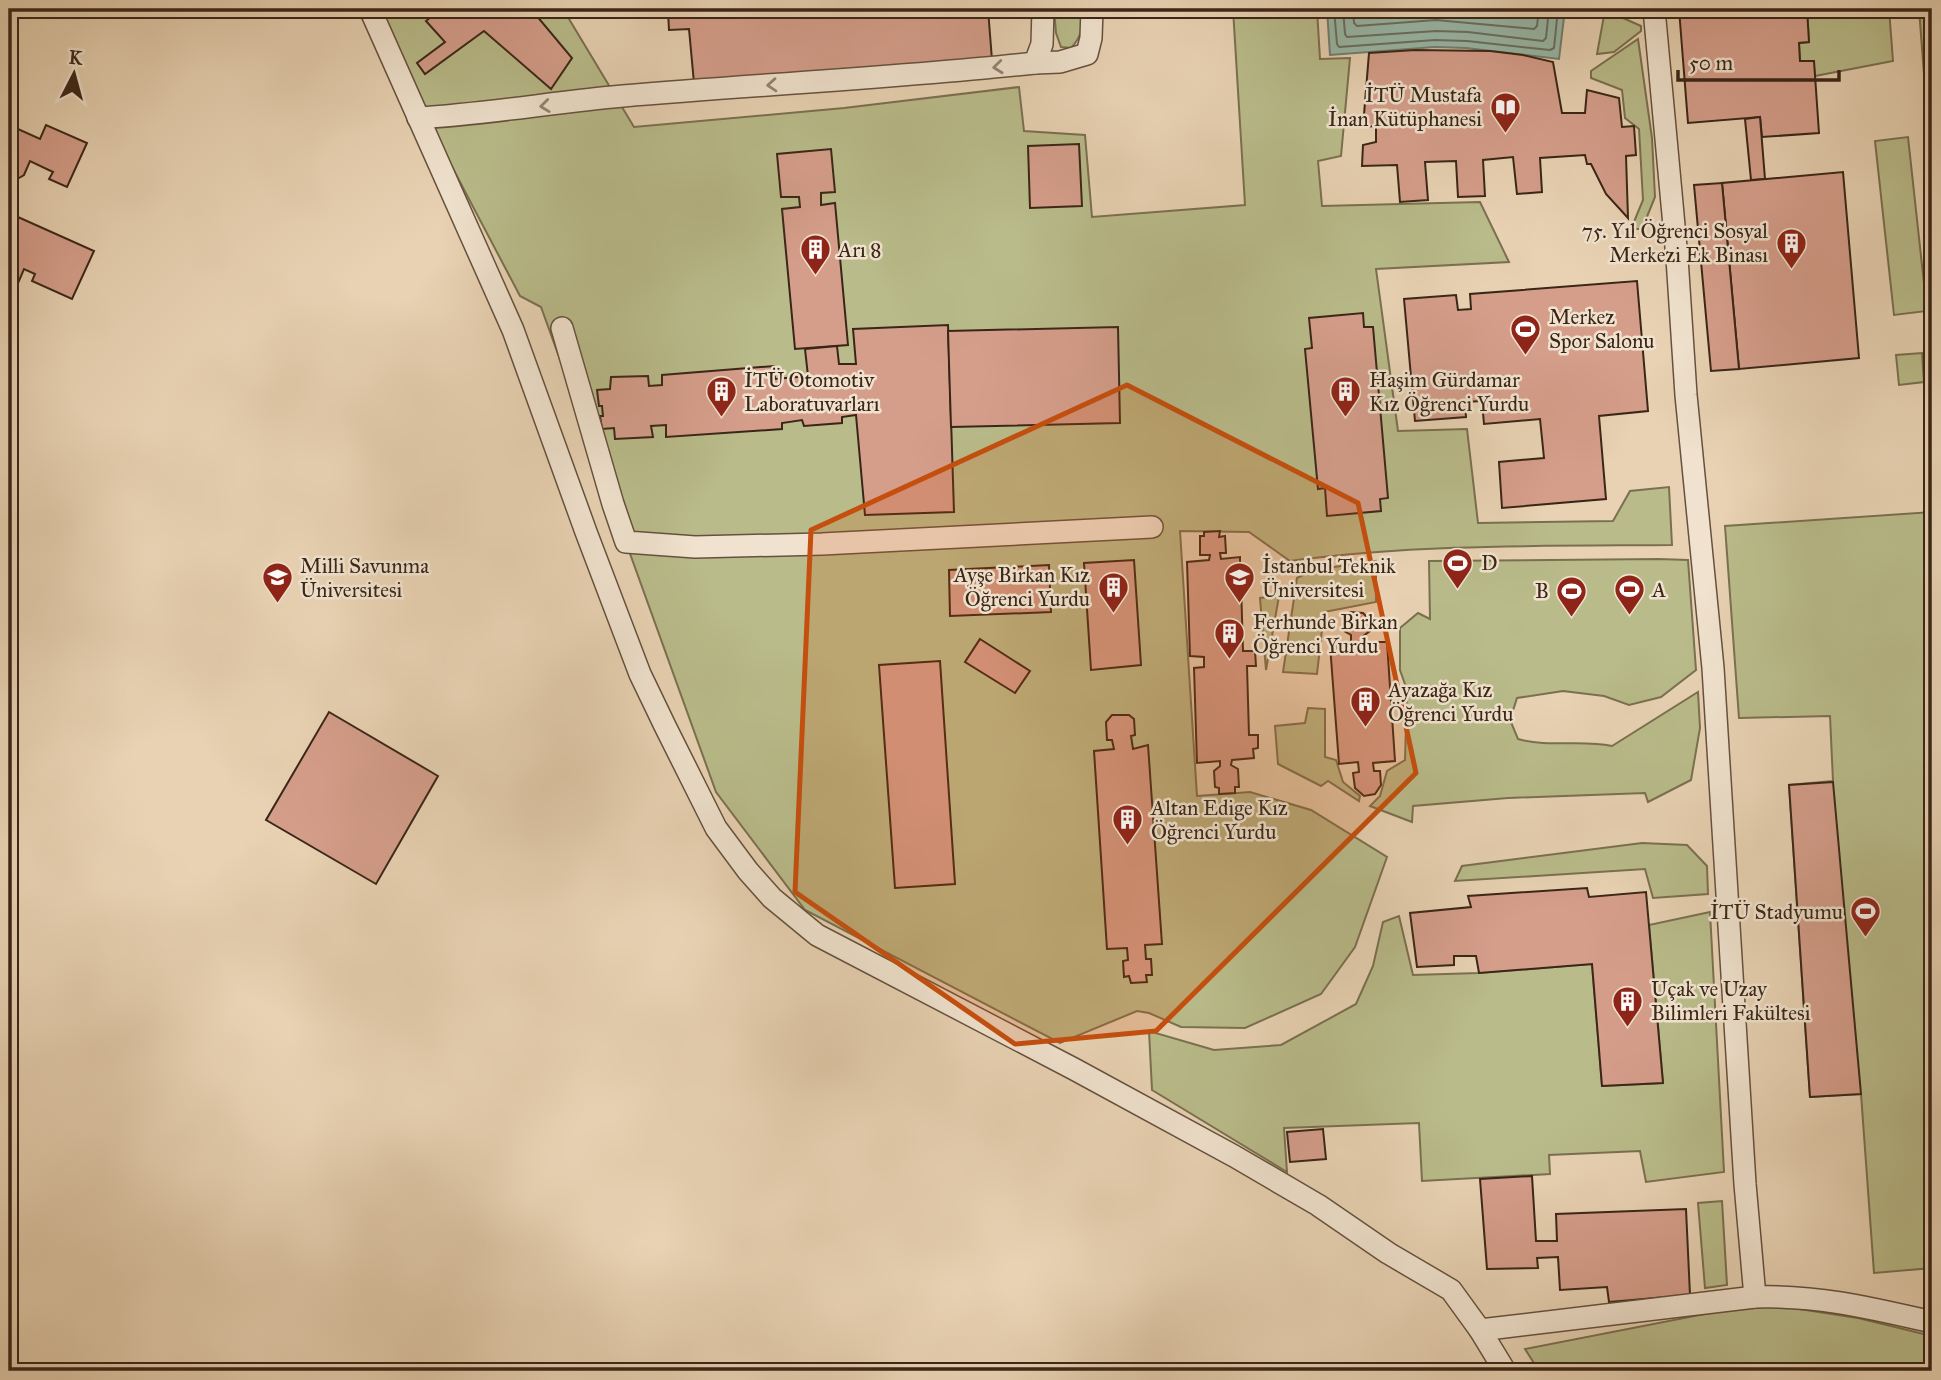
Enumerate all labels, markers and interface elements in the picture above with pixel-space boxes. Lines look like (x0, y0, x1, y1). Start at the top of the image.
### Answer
north arrow (38, 38, 108, 108)
scale bar (1678, 38, 1840, 82)
text: K (68, 45, 85, 70)
text: 50 m (1689, 50, 1734, 76)
one-way arrow (992, 59, 1003, 74)
one-way arrow (766, 77, 777, 92)
place label: İTÜ Mustafa İnan Kütüphanesi (1328, 82, 1482, 132)
library icon: İTÜ Mustafa İnan Kütüphanesi (1488, 90, 1522, 134)
one-way arrow (539, 98, 551, 113)
place label: 75. Yıl Öğrenci Sosyal Merkezi Ek Binası (1582, 218, 1768, 268)
building icon: 75. Yıl Öğrenci Sosyal Merkezi Ek Binası (1774, 226, 1808, 270)
building icon: Arı 8 (798, 233, 832, 277)
place label: Arı 8 (837, 237, 881, 263)
place label: Merkez Spor Salonu (1549, 304, 1654, 354)
sports icon: Merkez Spor Salonu (1509, 312, 1543, 356)
place label: İTÜ Otomotiv Laboratuvarları (744, 367, 880, 417)
place label: Haşim Gürdamar Kız Öğrenci Yurdu (1369, 367, 1529, 417)
building icon: İTÜ Otomotiv Laboratuvarları (704, 375, 738, 419)
building icon: Haşim Gürdamar Kız Öğrenci Yurdu (1329, 375, 1363, 419)
sports icon: D (1441, 546, 1475, 590)
place label: D (1481, 550, 1498, 576)
place label: Milli Savunma Üniversitesi (300, 553, 429, 603)
place label: İstanbul Teknik Üniversitesi (1262, 553, 1396, 603)
school or university icon: Milli Savunma Üniversitesi (260, 561, 294, 605)
school or university icon: İstanbul Teknik Üniversitesi (1222, 561, 1256, 605)
place label: Ayşe Birkan Kız Öğrenci Yurdu (953, 562, 1090, 612)
building icon: Ayşe Birkan Kız Öğrenci Yurdu (1096, 570, 1130, 614)
sports icon: A (1612, 573, 1646, 617)
sports icon: B (1555, 574, 1589, 618)
place label: A (1651, 577, 1666, 603)
place label: B (1535, 578, 1549, 604)
place label: Ferhunde Birkan Öğrenci Yurdu (1253, 609, 1398, 659)
building icon: Ferhunde Birkan Öğrenci Yurdu (1213, 617, 1247, 661)
place label: Ayazağa Kız Öğrenci Yurdu (1387, 677, 1513, 727)
building icon: Ayazağa Kız Öğrenci Yurdu (1348, 685, 1382, 729)
place label: Altan Edige Kız Öğrenci Yurdu (1150, 795, 1288, 845)
building icon: Altan Edige Kız Öğrenci Yurdu (1111, 803, 1145, 847)
sports icon: İTÜ Stadyumu (1849, 895, 1883, 939)
place label: İTÜ Stadyumu (1710, 899, 1843, 925)
place label: Uçak ve Uzay Bilimleri Fakültesi (1651, 976, 1811, 1026)
building icon: Uçak ve Uzay Bilimleri Fakültesi (1611, 984, 1645, 1028)

